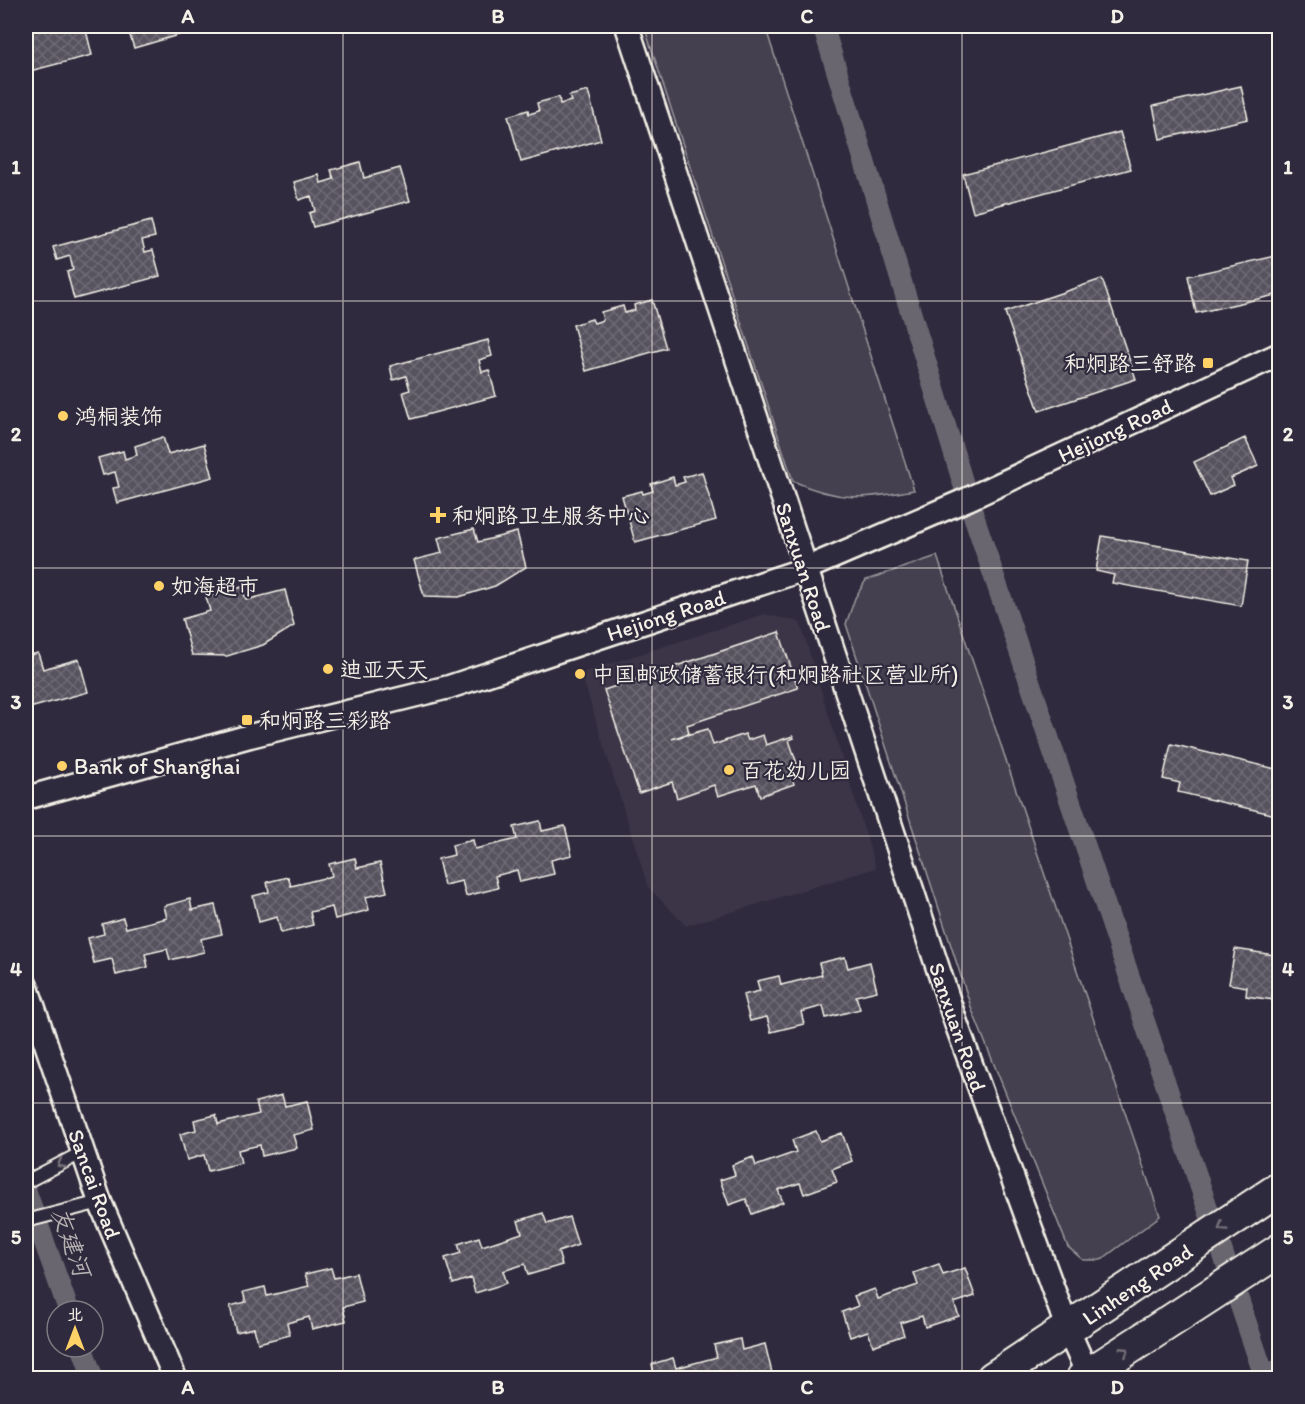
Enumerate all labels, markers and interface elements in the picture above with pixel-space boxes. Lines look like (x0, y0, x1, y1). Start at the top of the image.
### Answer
text: A (181, 4, 195, 28)
text: B (492, 4, 505, 28)
text: C (801, 4, 814, 28)
text: D (1110, 4, 1124, 28)
text: 1 (11, 155, 21, 179)
text: 1 (1283, 155, 1293, 179)
place label: 和炯路三舒路 (1064, 350, 1196, 377)
marker: 和炯路三舒路 (1201, 356, 1215, 370)
street label: Hejiong Road (1054, 392, 1177, 469)
place label: 鸿桐装饰 (75, 403, 163, 430)
marker: 鸿桐装饰 (56, 409, 70, 423)
text: 2 (11, 422, 22, 446)
text: 2 (1283, 422, 1294, 446)
street label: Sanxuan Road (770, 499, 837, 635)
place label: 和炯路卫生服务中心 (452, 502, 650, 529)
marker: 和炯路卫生服务中心 (429, 506, 447, 524)
place label: 如海超市 (171, 573, 259, 600)
marker: 如海超市 (152, 579, 166, 593)
street label: Hejiong Road (603, 584, 729, 647)
place label: 迪亚天天 (340, 656, 428, 683)
place label: 中国邮政储蓄银行(和炯路社区营业所) (592, 661, 958, 688)
marker: 迪亚天天 (321, 662, 335, 676)
marker: 中国邮政储蓄银行(和炯路社区营业所) (573, 667, 587, 681)
text: 3 (11, 690, 22, 714)
text: 3 (1283, 690, 1294, 714)
place label: 和炯路三彩路 (259, 707, 391, 734)
marker: 和炯路三彩路 (240, 713, 254, 727)
place label: Bank of Shanghai (74, 753, 240, 780)
place label: 百花幼儿园 (741, 757, 851, 784)
marker: Bank of Shanghai (55, 759, 69, 773)
marker: 百花幼儿园 (722, 763, 736, 777)
text: 4 (10, 957, 22, 981)
text: 4 (1282, 957, 1294, 981)
street label: Sanxuan Road (923, 959, 992, 1095)
street label: Sancai Road (62, 1126, 127, 1243)
one-way arrow (56, 1157, 67, 1168)
water label: 友建河 (46, 1203, 99, 1284)
one-way arrow (1218, 1220, 1229, 1231)
text: 5 (11, 1225, 22, 1249)
text: 5 (1283, 1225, 1294, 1249)
street label: Linheng Road (1077, 1238, 1198, 1331)
north arrow (45, 1299, 105, 1359)
text: 北 (67, 1305, 83, 1324)
one-way arrow (1118, 1347, 1129, 1358)
text: A (181, 1375, 195, 1399)
text: B (492, 1375, 505, 1399)
text: C (801, 1375, 814, 1399)
text: D (1110, 1375, 1124, 1399)

